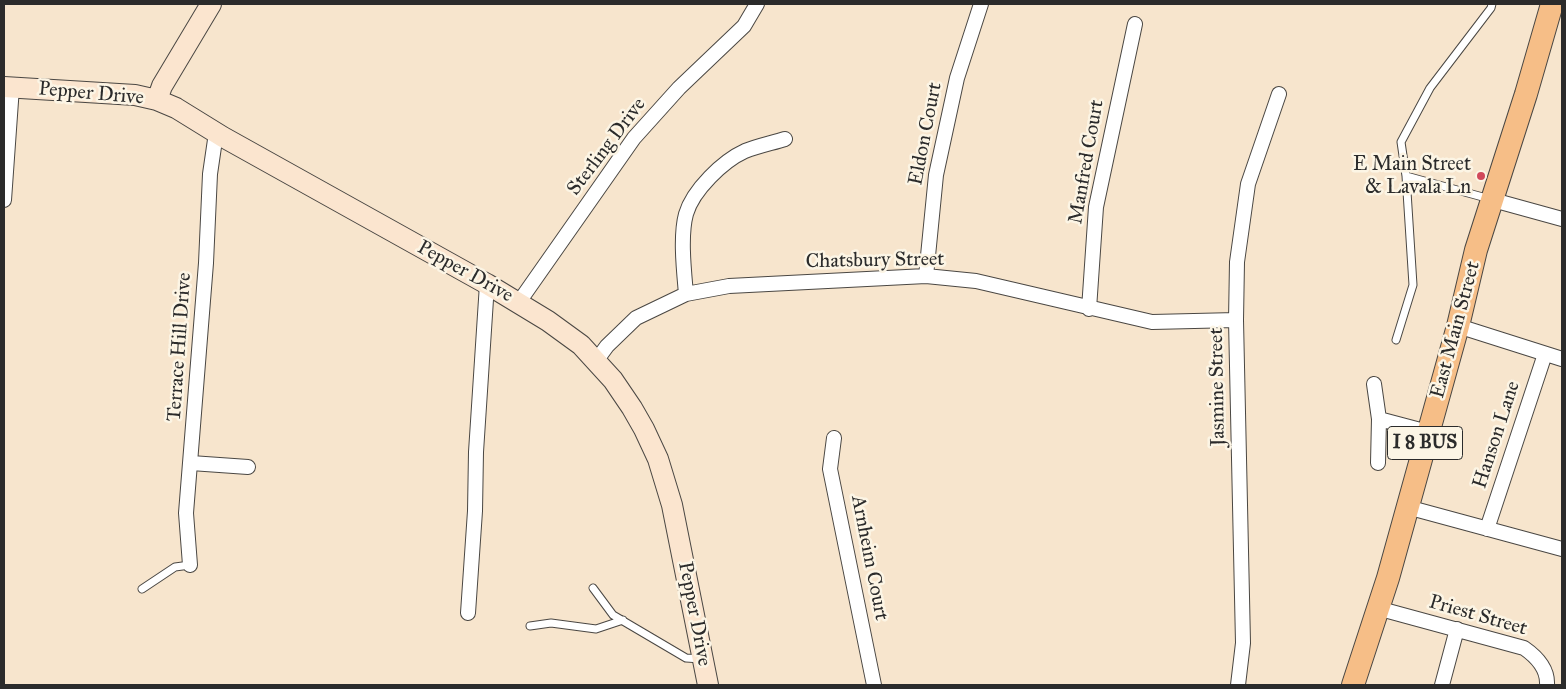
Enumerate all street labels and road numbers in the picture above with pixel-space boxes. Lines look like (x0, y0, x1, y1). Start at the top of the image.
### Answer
street label: Pepper Drive (37, 77, 145, 111)
street label: Eldon Court (904, 81, 948, 187)
street label: Sterling Drive (563, 93, 651, 201)
street label: Manfred Court (1064, 98, 1110, 226)
street label: Pepper Drive (413, 236, 517, 308)
street label: Chatsbury Street (805, 248, 945, 274)
street label: East Main Street (1426, 259, 1486, 401)
street label: Terrace Hill Drive (163, 272, 197, 422)
street label: Jasmine Street (1205, 327, 1231, 447)
street label: Hanson Lane (1468, 378, 1526, 492)
road number: I 8 BUS (1388, 426, 1462, 459)
street label: Arnheim Court (845, 493, 893, 623)
street label: Pepper Drive (672, 560, 716, 668)
street label: Priest Street (1426, 591, 1530, 641)

